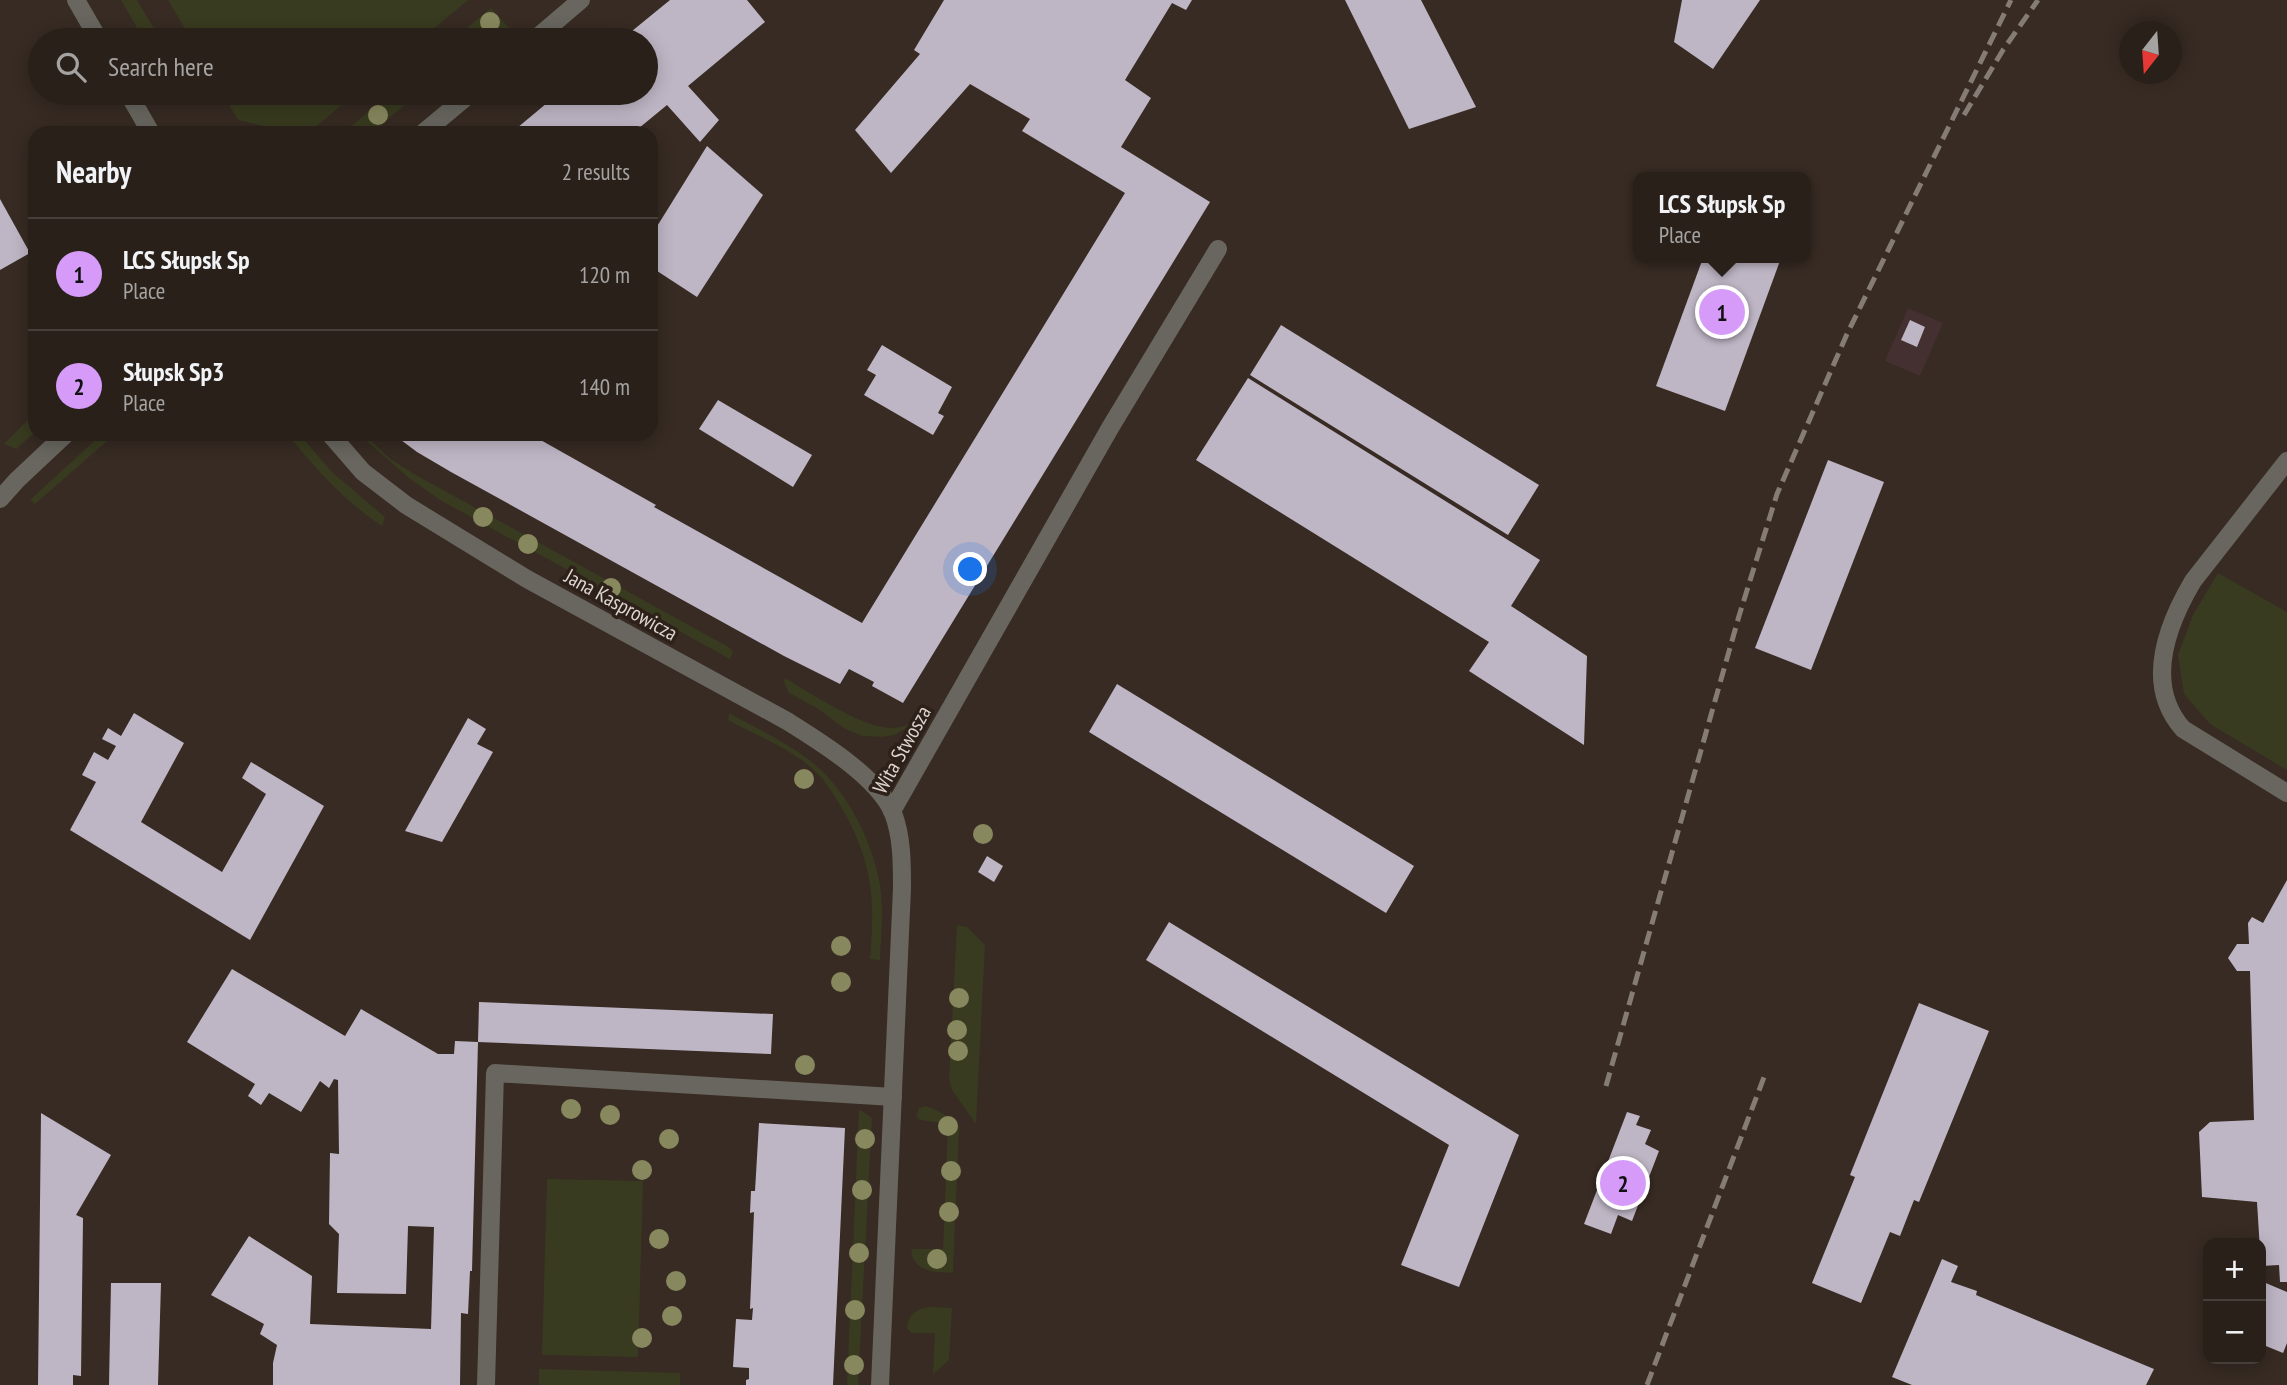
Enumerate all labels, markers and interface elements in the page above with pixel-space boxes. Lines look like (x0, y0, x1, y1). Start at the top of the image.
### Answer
north arrow (2119, 21, 2182, 84)
search box (28, 28, 658, 105)
icon: search (52, 48, 90, 86)
text: Search here (108, 50, 214, 83)
text: Nearby (56, 152, 131, 191)
text: 2 results (562, 157, 630, 186)
popup (1633, 172, 1811, 263)
text: LCS Słupsk Sp (1659, 187, 1785, 220)
text: Place (1659, 220, 1701, 249)
text: LCS Słupsk Sp (123, 243, 250, 276)
text: 1 (74, 260, 85, 289)
text: 120 m (579, 260, 630, 289)
text: Place (123, 276, 165, 305)
pin: 1 (1699, 286, 1745, 338)
text: Słupsk Sp3 (123, 355, 225, 388)
text: 2 (74, 372, 85, 401)
text: 140 m (579, 372, 630, 401)
text: Place (123, 388, 165, 417)
your location (953, 552, 987, 586)
street label: Jana Kasprowicza (559, 562, 682, 647)
street label: Wita Stwosza (866, 701, 937, 798)
pin: 2 (1600, 1157, 1646, 1209)
map controls (2203, 1238, 2266, 1364)
button: + (2203, 1238, 2266, 1301)
button: − (2203, 1301, 2266, 1364)

